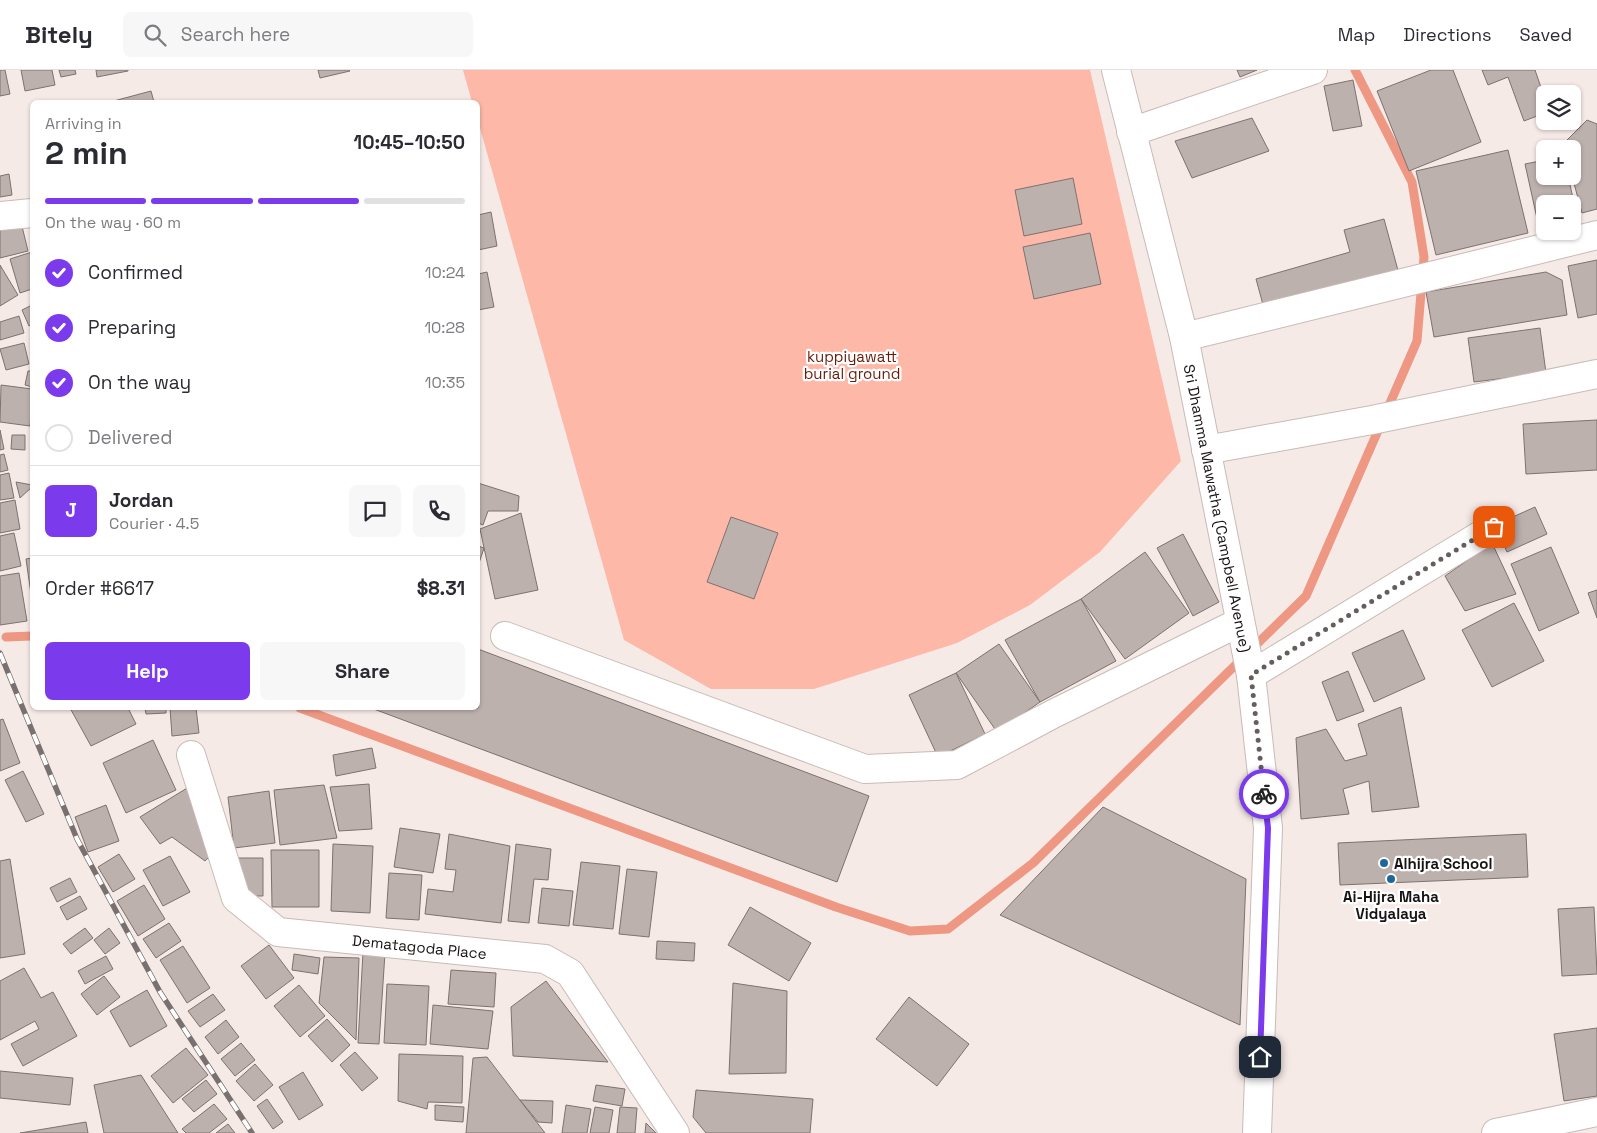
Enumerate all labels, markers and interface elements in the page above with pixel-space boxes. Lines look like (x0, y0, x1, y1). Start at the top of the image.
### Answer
search box (123, 12, 473, 57)
text: Bitely (25, 19, 93, 50)
icon: search (141, 21, 169, 49)
text: Search here (181, 22, 290, 47)
text: Map (1338, 23, 1375, 46)
text: Directions (1403, 23, 1492, 46)
text: Saved (1520, 23, 1572, 46)
map controls (1536, 85, 1581, 240)
button: layers (1536, 85, 1581, 130)
text: Arriving in (45, 113, 122, 134)
text: 10:45–10:50 (354, 130, 465, 155)
text: 2 min (45, 133, 128, 173)
button: + (1536, 140, 1581, 185)
button: − (1536, 195, 1581, 240)
text: On the way · 60 m (45, 212, 181, 233)
icon: check (45, 259, 73, 287)
text: Confirmed (88, 260, 183, 285)
text: 10:24 (425, 262, 465, 283)
icon: check (45, 314, 73, 342)
text: Preparing (88, 315, 176, 340)
text: 10:28 (424, 317, 465, 338)
park label: kuppiyawatt burial ground (804, 347, 900, 383)
street label: Sri Dhamma Mawatha (Campbell Avenue) (1180, 363, 1256, 654)
icon: check (45, 369, 73, 397)
text: On the way (88, 370, 191, 395)
text: 10:35 (425, 372, 465, 393)
text: Delivered (88, 425, 173, 450)
button: chat (349, 485, 401, 537)
button: phone (413, 485, 465, 537)
text: Jordan (109, 488, 174, 513)
text: J (65, 498, 77, 523)
pin (1473, 506, 1515, 548)
text: Courier · 4.5 (109, 513, 199, 534)
icon: bag (1480, 513, 1508, 541)
text: Order #6617 (45, 576, 154, 601)
text: $8.31 (417, 576, 465, 601)
button: Help (45, 642, 250, 700)
button: Share (260, 642, 465, 700)
courier (1239, 769, 1289, 819)
icon: bike (1250, 780, 1278, 808)
place label: Alhijra School (1394, 854, 1492, 873)
marker: Alhijra School (1378, 857, 1390, 869)
marker: Ai-Hijra Maha Vidyalaya (1385, 873, 1397, 885)
place label: Ai-Hijra Maha Vidyalaya (1343, 887, 1439, 923)
street label: Dematagoda Place (351, 930, 488, 963)
pin (1239, 1036, 1281, 1078)
icon: home (1246, 1043, 1274, 1071)

